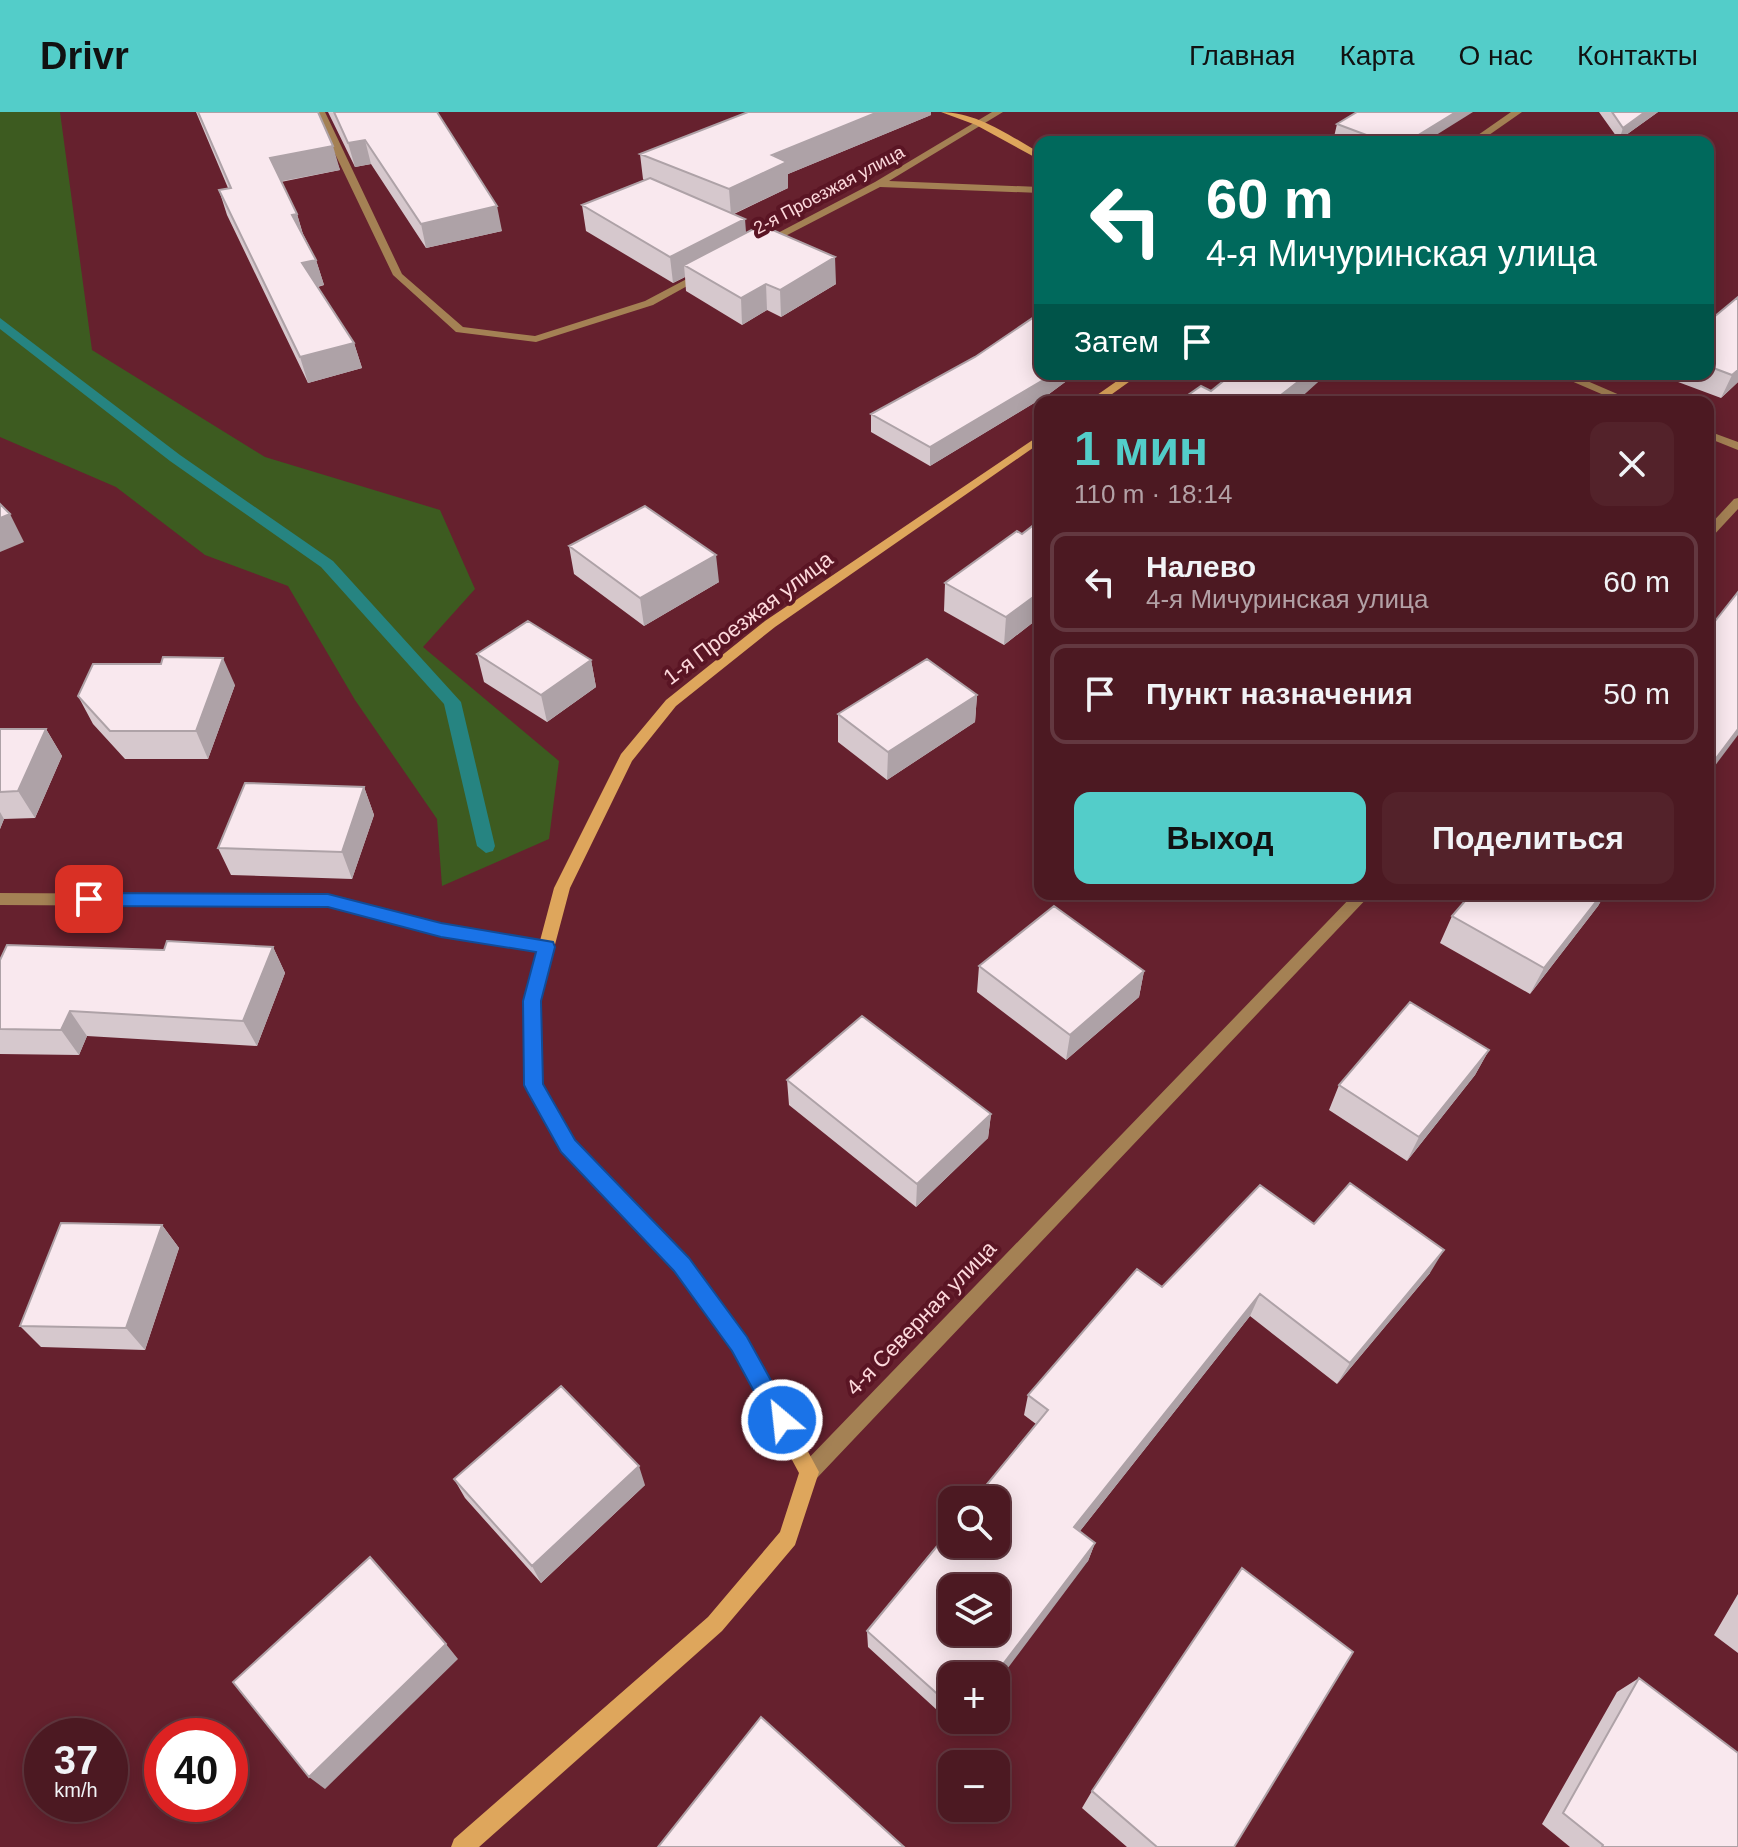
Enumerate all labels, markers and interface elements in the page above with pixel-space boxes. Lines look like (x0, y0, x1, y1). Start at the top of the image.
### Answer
text: Drivr (40, 35, 129, 77)
text: Главная (1189, 40, 1296, 71)
text: Карта (1340, 40, 1414, 71)
text: О нас (1458, 40, 1533, 71)
text: Контакты (1577, 40, 1698, 71)
street label: 2-я Проезжая улица (750, 141, 909, 238)
text: 60 m (1206, 167, 1334, 230)
icon: left (1074, 168, 1178, 272)
text: 4-я Мичуринская улица (1206, 233, 1597, 274)
icon: arrive (1175, 320, 1219, 364)
text: Затем (1074, 325, 1159, 358)
text: 1 мин (1074, 422, 1208, 475)
button: close (1590, 422, 1674, 506)
text: 110 m · 18:14 (1074, 479, 1233, 509)
street label: 1-я Проезжая улица (659, 546, 838, 690)
text: Налево (1146, 550, 1256, 583)
icon: left (1078, 560, 1122, 604)
text: 60 m (1603, 565, 1670, 598)
text: 4-я Мичуринская улица (1146, 584, 1428, 614)
icon: arrive (1078, 672, 1122, 716)
text: Пункт назначения (1146, 677, 1413, 710)
text: 50 m (1603, 677, 1670, 710)
button: Выход (1074, 792, 1366, 884)
button: Поделиться (1382, 792, 1674, 884)
pin (55, 865, 123, 933)
icon: arrive (67, 877, 111, 921)
street label: 4-я Северная улица (841, 1235, 1002, 1400)
position arrow (740, 1378, 824, 1462)
map controls (938, 1486, 1010, 1822)
button: search (938, 1486, 1010, 1558)
button: layers (938, 1574, 1010, 1646)
button: + (938, 1662, 1010, 1734)
speed limit sign: 40 (144, 1718, 248, 1822)
text: 37 (54, 1738, 98, 1782)
button: − (938, 1750, 1010, 1822)
text: km/h (54, 1779, 98, 1801)

